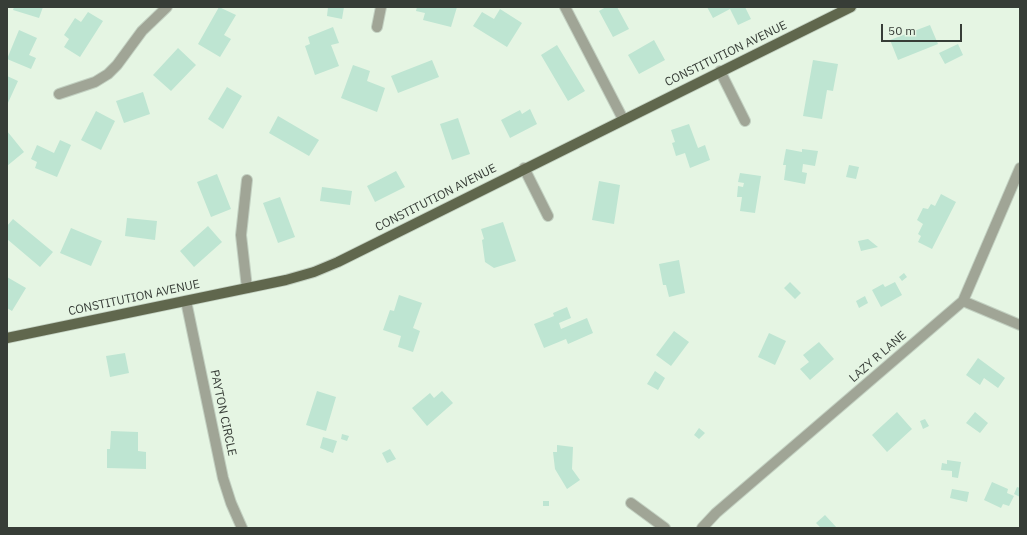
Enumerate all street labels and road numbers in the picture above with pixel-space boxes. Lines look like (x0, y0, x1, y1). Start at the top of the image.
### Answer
street label: CONSTITUTION AVENUE (663, 18, 789, 90)
street label: CONSTITUTION AVENUE (373, 161, 499, 235)
street label: CONSTITUTION AVENUE (67, 277, 201, 319)
street label: LAZY R LANE (847, 328, 909, 386)
street label: PAYTON CIRCLE (207, 369, 239, 457)

